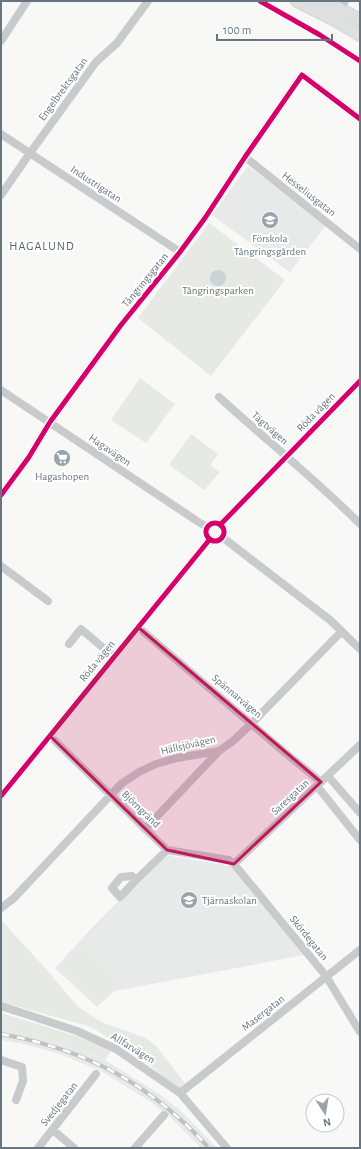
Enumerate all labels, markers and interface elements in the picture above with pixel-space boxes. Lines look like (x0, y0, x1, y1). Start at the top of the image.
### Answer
scale bar (217, 16, 332, 42)
text: 100 m (223, 24, 251, 36)
street label: Engelbrektsgatan (36, 55, 90, 123)
street label: Industrigatan (69, 164, 123, 204)
street label: Hesseliusgatan (280, 170, 338, 218)
school or university icon: Förskola Tångringsgården (260, 210, 280, 230)
place label: Förskola Tångringsgården (234, 233, 306, 257)
district label: HAGALUND (9, 240, 75, 252)
street label: Tångringsgatan (120, 251, 170, 309)
park label: Tångringsparken (182, 285, 254, 296)
street label: Röda vägen (295, 390, 337, 434)
street label: Tägtvägen (250, 409, 290, 447)
street label: Hagavägen (87, 432, 133, 468)
supermarket icon: Hagashopen (52, 448, 72, 468)
place label: Hagashopen (35, 471, 89, 482)
street label: Röda vägen (77, 638, 117, 684)
street label: Spännarvägen (210, 672, 264, 720)
street label: Hällsjövägen (160, 733, 216, 757)
street label: Saresgatan (269, 777, 311, 817)
street label: Björngränd (120, 788, 162, 830)
school or university icon: Tjärnaskolan (179, 890, 199, 910)
place label: Tjärnaskolan (202, 895, 257, 906)
street label: Skördegatan (288, 914, 330, 962)
street label: Masergatan (240, 993, 286, 1033)
street label: Allfarvägen (109, 1031, 157, 1065)
street label: Svedjegatan (38, 1080, 80, 1128)
north arrow (305, 1093, 345, 1133)
text: N (322, 1116, 332, 1128)

